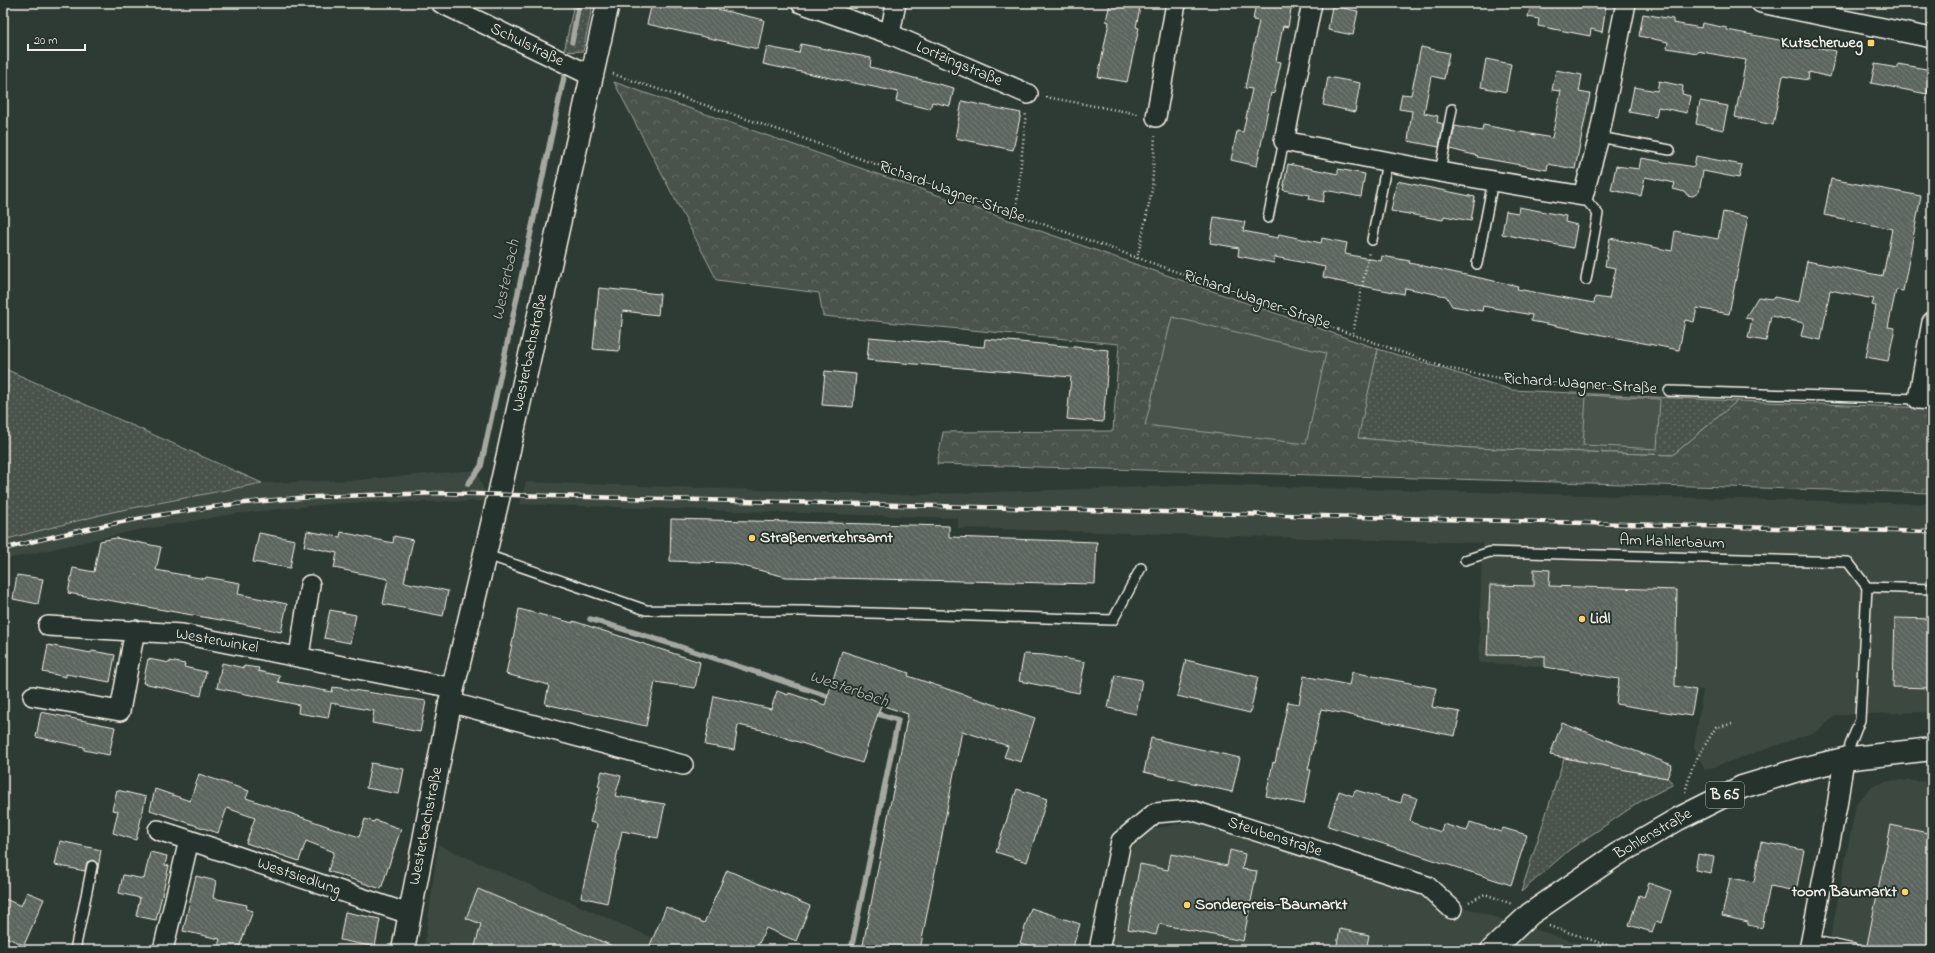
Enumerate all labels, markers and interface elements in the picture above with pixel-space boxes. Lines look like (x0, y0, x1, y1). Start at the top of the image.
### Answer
street label: Schulstraße (486, 17, 569, 74)
scale bar (28, 26, 85, 52)
place label: Kutscherweg (1781, 31, 1863, 56)
text: 20 m (34, 32, 57, 50)
street label: Lortzingstraße (912, 35, 1007, 93)
marker: Kutscherweg (1866, 38, 1876, 48)
street label: Richard-Wagner-Straße (876, 154, 1029, 230)
water label: Westerbach (485, 236, 527, 323)
street label: Richard-Wagner-Straße (1180, 264, 1335, 337)
street label: Westerbachstraße (506, 291, 554, 414)
street label: Richard-Wagner-Straße (1502, 367, 1659, 401)
place label: Straßenverkehrsamt (760, 526, 893, 550)
street label: Am Hahlerbaum (1619, 528, 1725, 556)
marker: Straßenverkehrsamt (747, 533, 757, 543)
place label: Lidl (1590, 607, 1611, 631)
marker: Lidl (1577, 614, 1587, 624)
street label: Westerwinkel (174, 622, 260, 660)
water label: Westerbach (806, 664, 893, 714)
street label: Westerbachstraße (403, 764, 449, 887)
road number: B 65 (1706, 782, 1744, 808)
street label: Bohlenstraße (1609, 802, 1697, 867)
street label: Steubenstraße (1225, 810, 1326, 864)
street label: Westsiedlung (254, 851, 344, 903)
place label: toom Baumarkt (1791, 880, 1898, 904)
marker: toom Baumarkt (1900, 887, 1910, 897)
place label: Sonderpreis-Baumarkt (1195, 893, 1348, 917)
marker: Sonderpreis-Baumarkt (1182, 900, 1192, 910)

